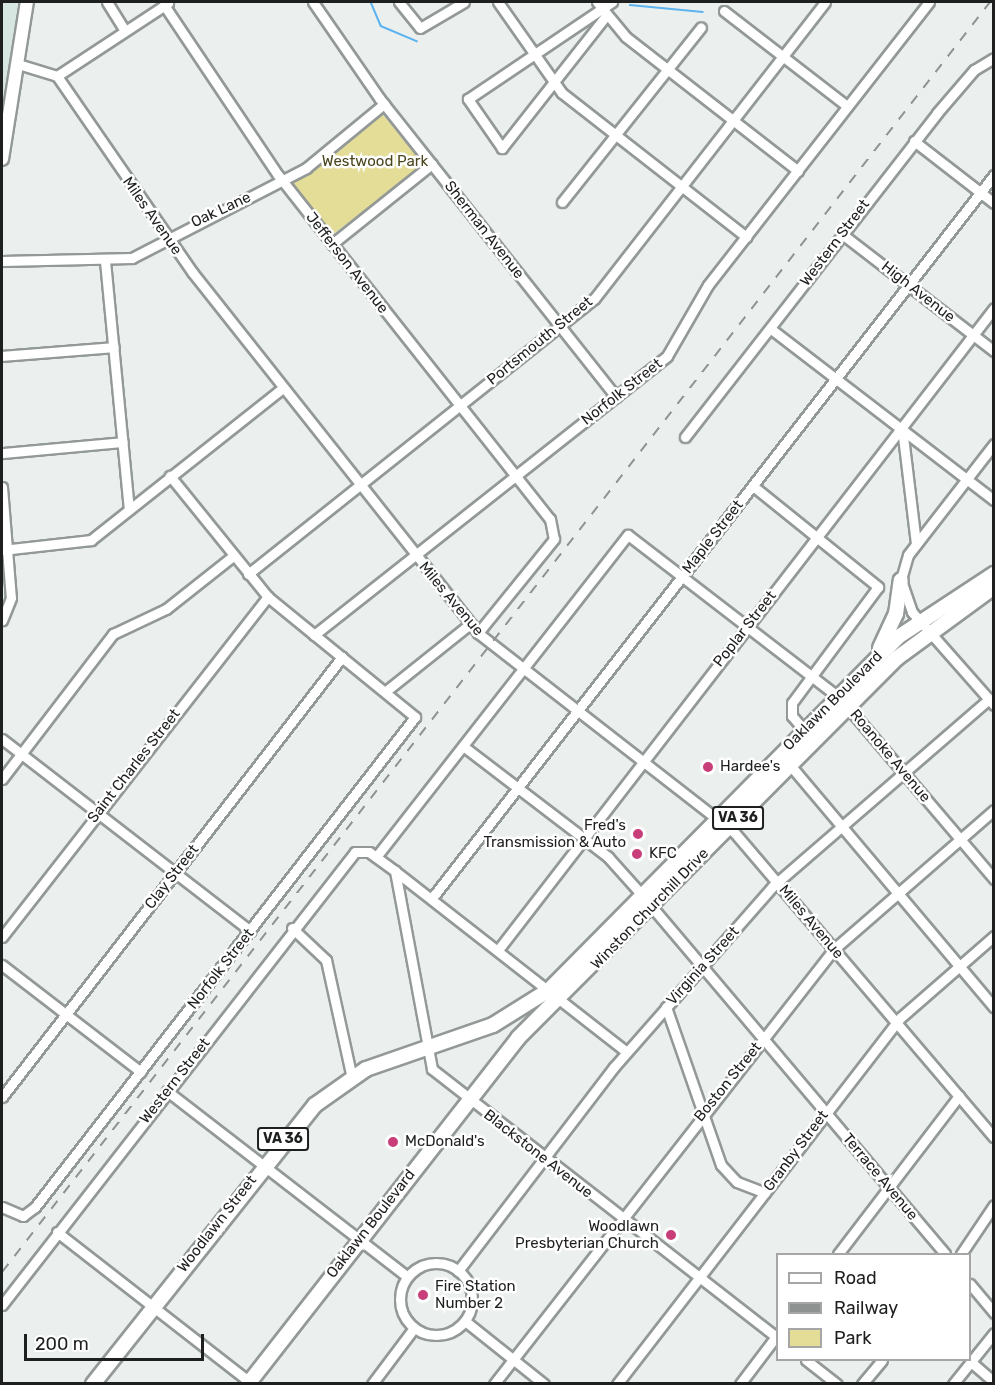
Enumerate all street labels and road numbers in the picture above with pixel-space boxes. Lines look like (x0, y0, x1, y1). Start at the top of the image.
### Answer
street label: Miles Avenue (118, 173, 186, 259)
street label: Sherman Avenue (440, 177, 528, 283)
street label: Oak Lane (188, 188, 254, 232)
street label: Western Street (797, 196, 873, 290)
street label: Jefferson Avenue (302, 209, 392, 317)
street label: High Avenue (878, 258, 958, 326)
street label: Portsmouth Street (484, 293, 596, 389)
street label: Norfolk Street (578, 355, 666, 429)
street label: Maple Street (679, 497, 747, 577)
street label: Miles Avenue (415, 558, 487, 640)
street label: Poplar Street (710, 587, 780, 671)
street label: Oaklawn Boulevard (780, 648, 886, 754)
street label: Saint Charles Street (84, 705, 184, 827)
street label: Roanoke Avenue (846, 706, 934, 806)
road number: VA 36 (711, 807, 765, 829)
street label: Clay Street (141, 841, 203, 913)
street label: Winston Churchill Drive (587, 845, 713, 973)
street label: Miles Avenue (775, 881, 847, 963)
street label: Virginia Street (663, 923, 743, 1009)
street label: Norfolk Street (184, 925, 258, 1013)
street label: Western Street (136, 1035, 214, 1127)
street label: Boston Street (691, 1039, 765, 1125)
street label: Blackstone Avenue (480, 1106, 596, 1202)
street label: Granby Street (760, 1107, 832, 1195)
road number: VA 36 (256, 1128, 310, 1150)
street label: Terrace Avenue (838, 1130, 922, 1224)
street label: Oaklawn Boulevard (323, 1166, 419, 1282)
street label: Woodlawn Street (174, 1172, 260, 1276)

